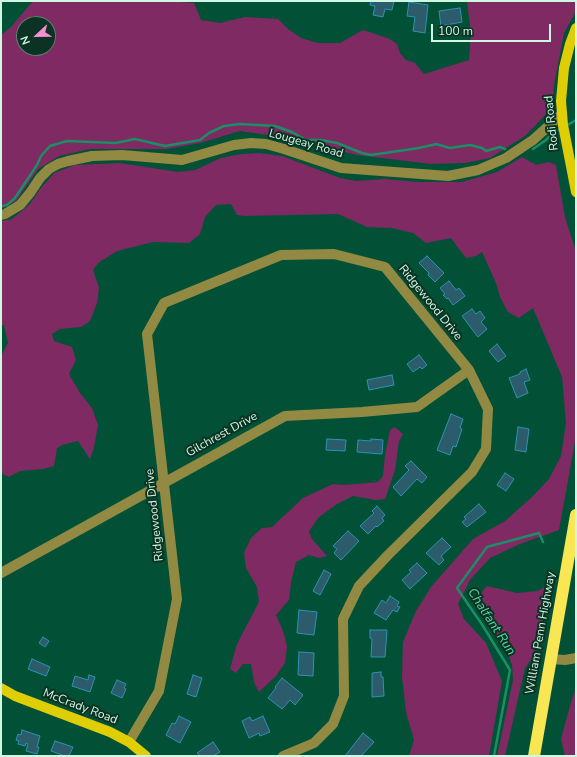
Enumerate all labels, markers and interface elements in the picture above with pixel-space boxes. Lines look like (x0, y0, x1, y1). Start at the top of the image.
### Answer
north arrow (16, 16, 56, 56)
scale bar (433, 16, 553, 42)
text: 100 m (438, 23, 473, 39)
text: N (17, 34, 34, 47)
street label: Rodi Road (542, 95, 562, 151)
street label: Lougeay Road (267, 127, 345, 161)
street label: Ridgewood Drive (395, 262, 465, 344)
street label: Gilchrest Drive (184, 409, 260, 461)
street label: Ridgewood Drive (143, 468, 167, 562)
street label: William Penn Highway (523, 571, 559, 695)
water label: Chalfant Run (464, 586, 518, 658)
street label: McCrady Road (41, 686, 119, 728)

